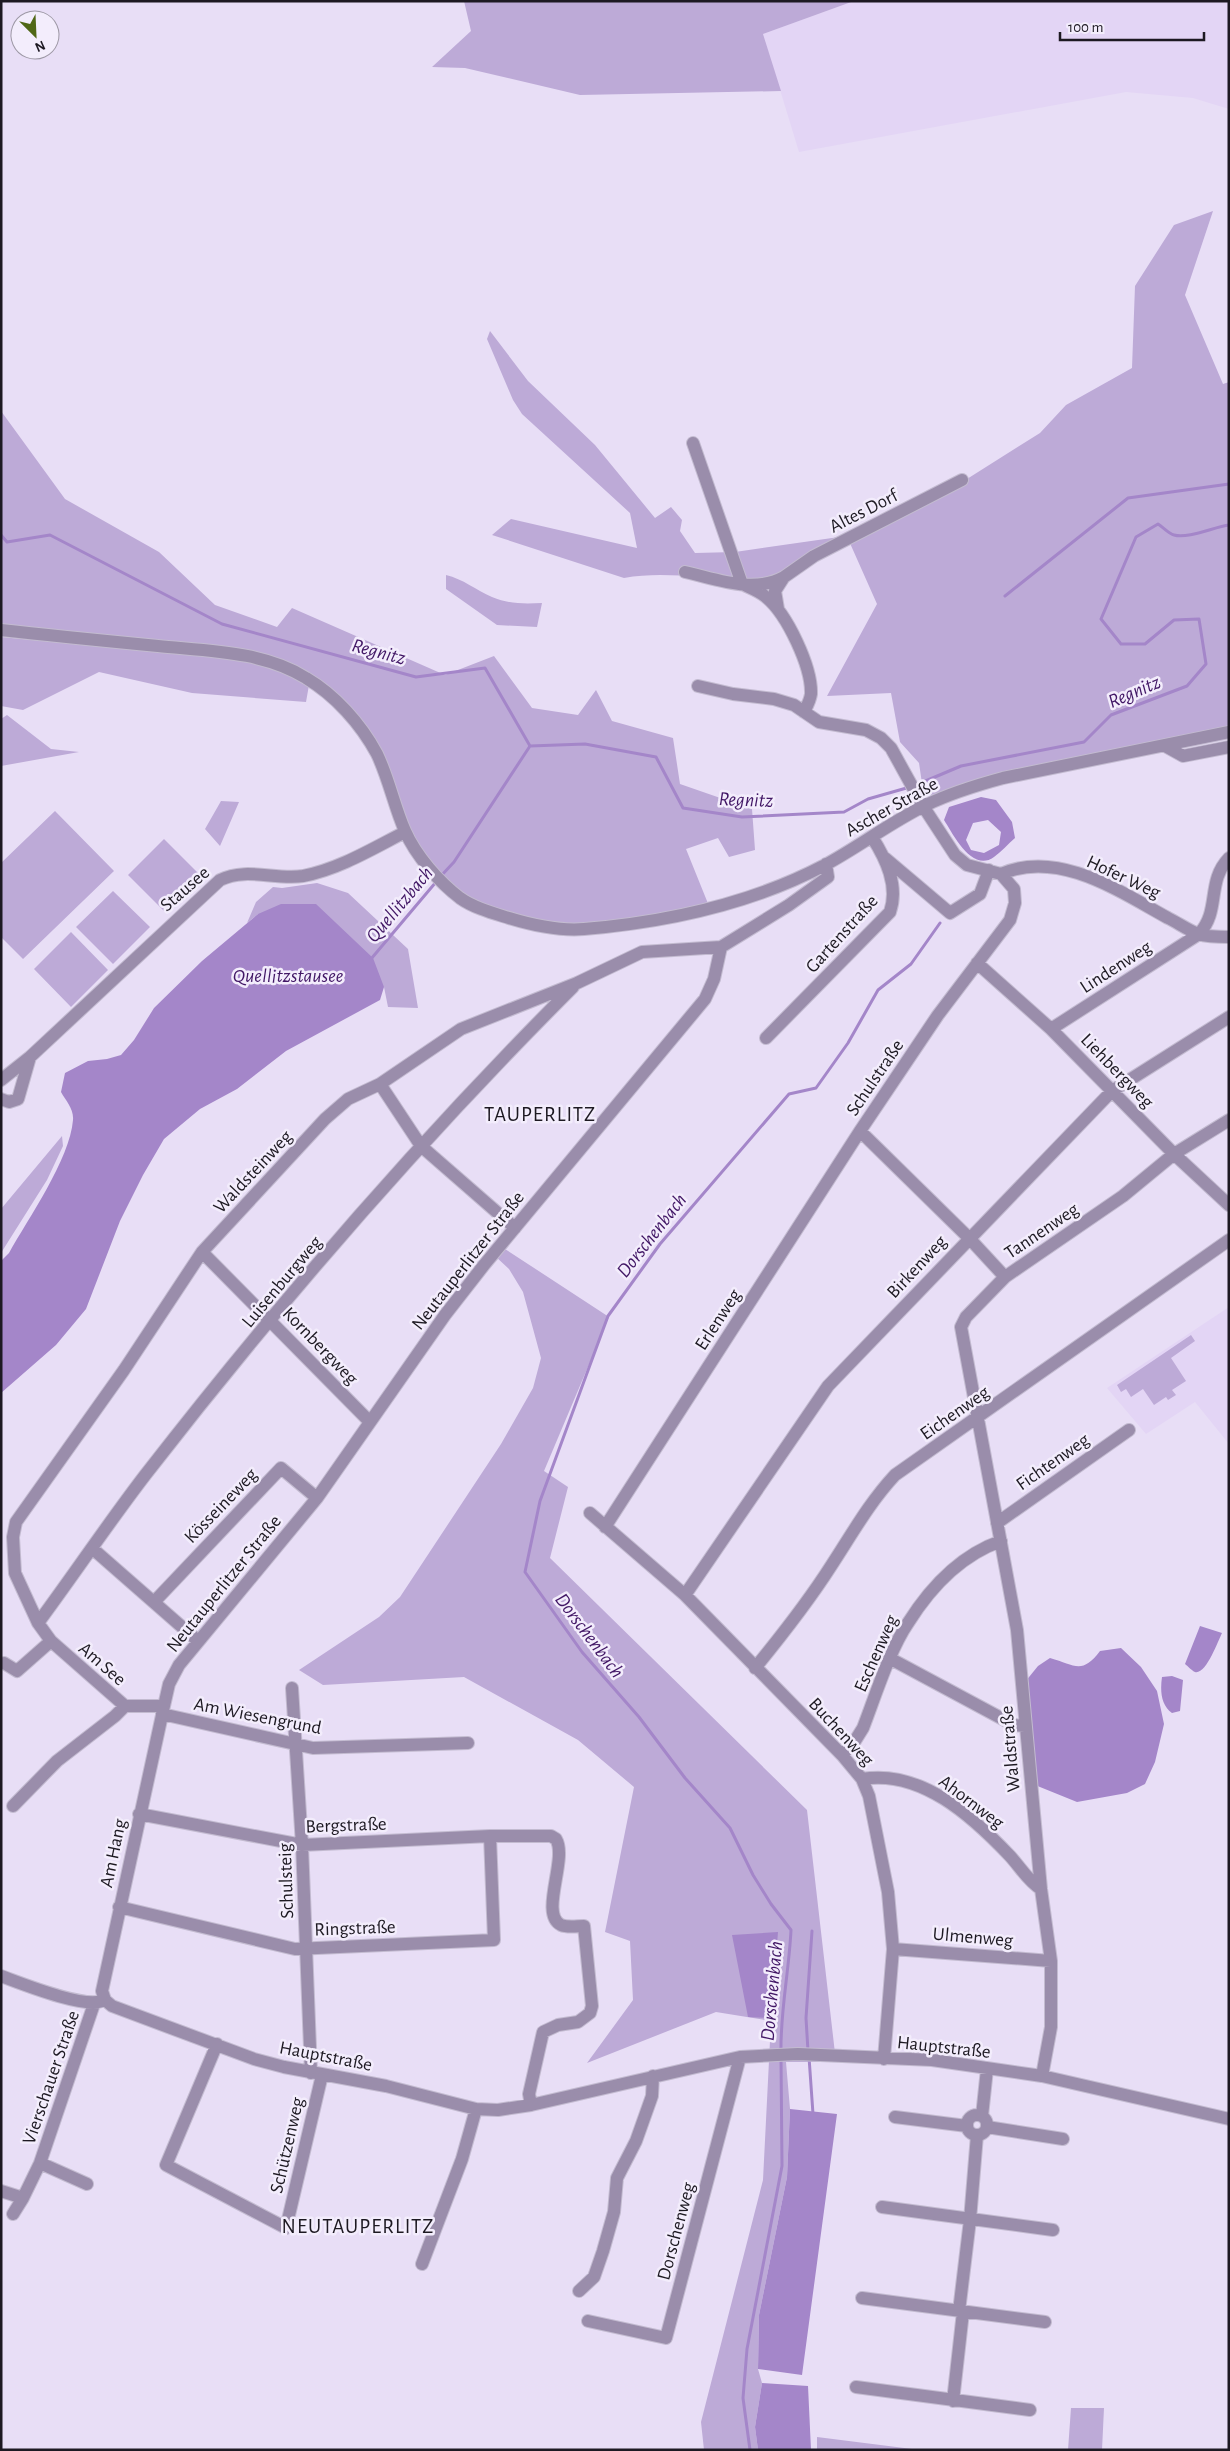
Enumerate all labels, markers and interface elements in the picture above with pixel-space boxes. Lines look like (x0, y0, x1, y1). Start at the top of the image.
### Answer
north arrow (10, 10, 60, 60)
scale bar (1060, 10, 1204, 42)
text: 100 m (1068, 20, 1103, 35)
text: N (33, 38, 47, 54)
street label: Altes Dorf (827, 486, 902, 537)
water label: Regnitz (350, 635, 408, 669)
water label: Regnitz (1105, 672, 1163, 712)
street label: Ascher Straße (842, 774, 941, 840)
water label: Regnitz (718, 789, 774, 811)
street label: Hofer Weg (1084, 852, 1164, 903)
street label: Stausee (157, 863, 213, 915)
water label: Quellitzbach (363, 863, 437, 946)
street label: Gartenstraße (802, 891, 882, 977)
street label: Lindenweg (1077, 937, 1155, 997)
water label: Quellitzstausee (233, 966, 344, 986)
street label: Liehbergweg (1077, 1030, 1157, 1112)
street label: Schulstraße (843, 1036, 908, 1119)
district label: TAUPERLITZ (484, 1104, 596, 1125)
street label: Waldsteinweg (210, 1127, 296, 1217)
street label: Neutauperlitzer Straße (408, 1188, 528, 1334)
water label: Dorschenbach (613, 1190, 691, 1281)
street label: Tannenweg (1001, 1199, 1083, 1263)
street label: Luisenburgweg (239, 1232, 326, 1331)
street label: Birkenweg (884, 1232, 951, 1302)
street label: Erlenweg (692, 1285, 745, 1354)
street label: Kornbergweg (279, 1304, 362, 1389)
street label: Eichenweg (917, 1382, 993, 1444)
street label: Fichtenweg (1013, 1430, 1093, 1494)
street label: Kösseineweg (181, 1465, 262, 1547)
street label: Neutauperlitzer Straße (163, 1512, 285, 1656)
water label: Dorschenbach (551, 1590, 627, 1682)
street label: Eschenweg (851, 1612, 902, 1695)
street label: Am See (75, 1639, 129, 1689)
street label: Buchenweg (805, 1694, 878, 1770)
street label: Am Wiesengrund (192, 1695, 323, 1738)
street label: Waldstraße (997, 1705, 1024, 1793)
street label: Ahornweg (935, 1772, 1008, 1833)
street label: Bergstraße (305, 1815, 387, 1836)
street label: Am Hang (97, 1817, 130, 1889)
street label: Schulsteig (276, 1842, 297, 1919)
street label: Ringstraße (314, 1918, 396, 1939)
street label: Ulmenweg (932, 1925, 1014, 1951)
water label: Dorschenbach (758, 1940, 786, 2042)
street label: Vierschauer Straße (20, 2008, 83, 2147)
street label: Hauptstraße (896, 2033, 992, 2062)
street label: Hauptstraße (278, 2038, 374, 2075)
street label: Schützenweg (267, 2095, 308, 2195)
street label: Dorschenweg (654, 2180, 699, 2282)
district label: NEUTAUPERLITZ (282, 2216, 434, 2237)

